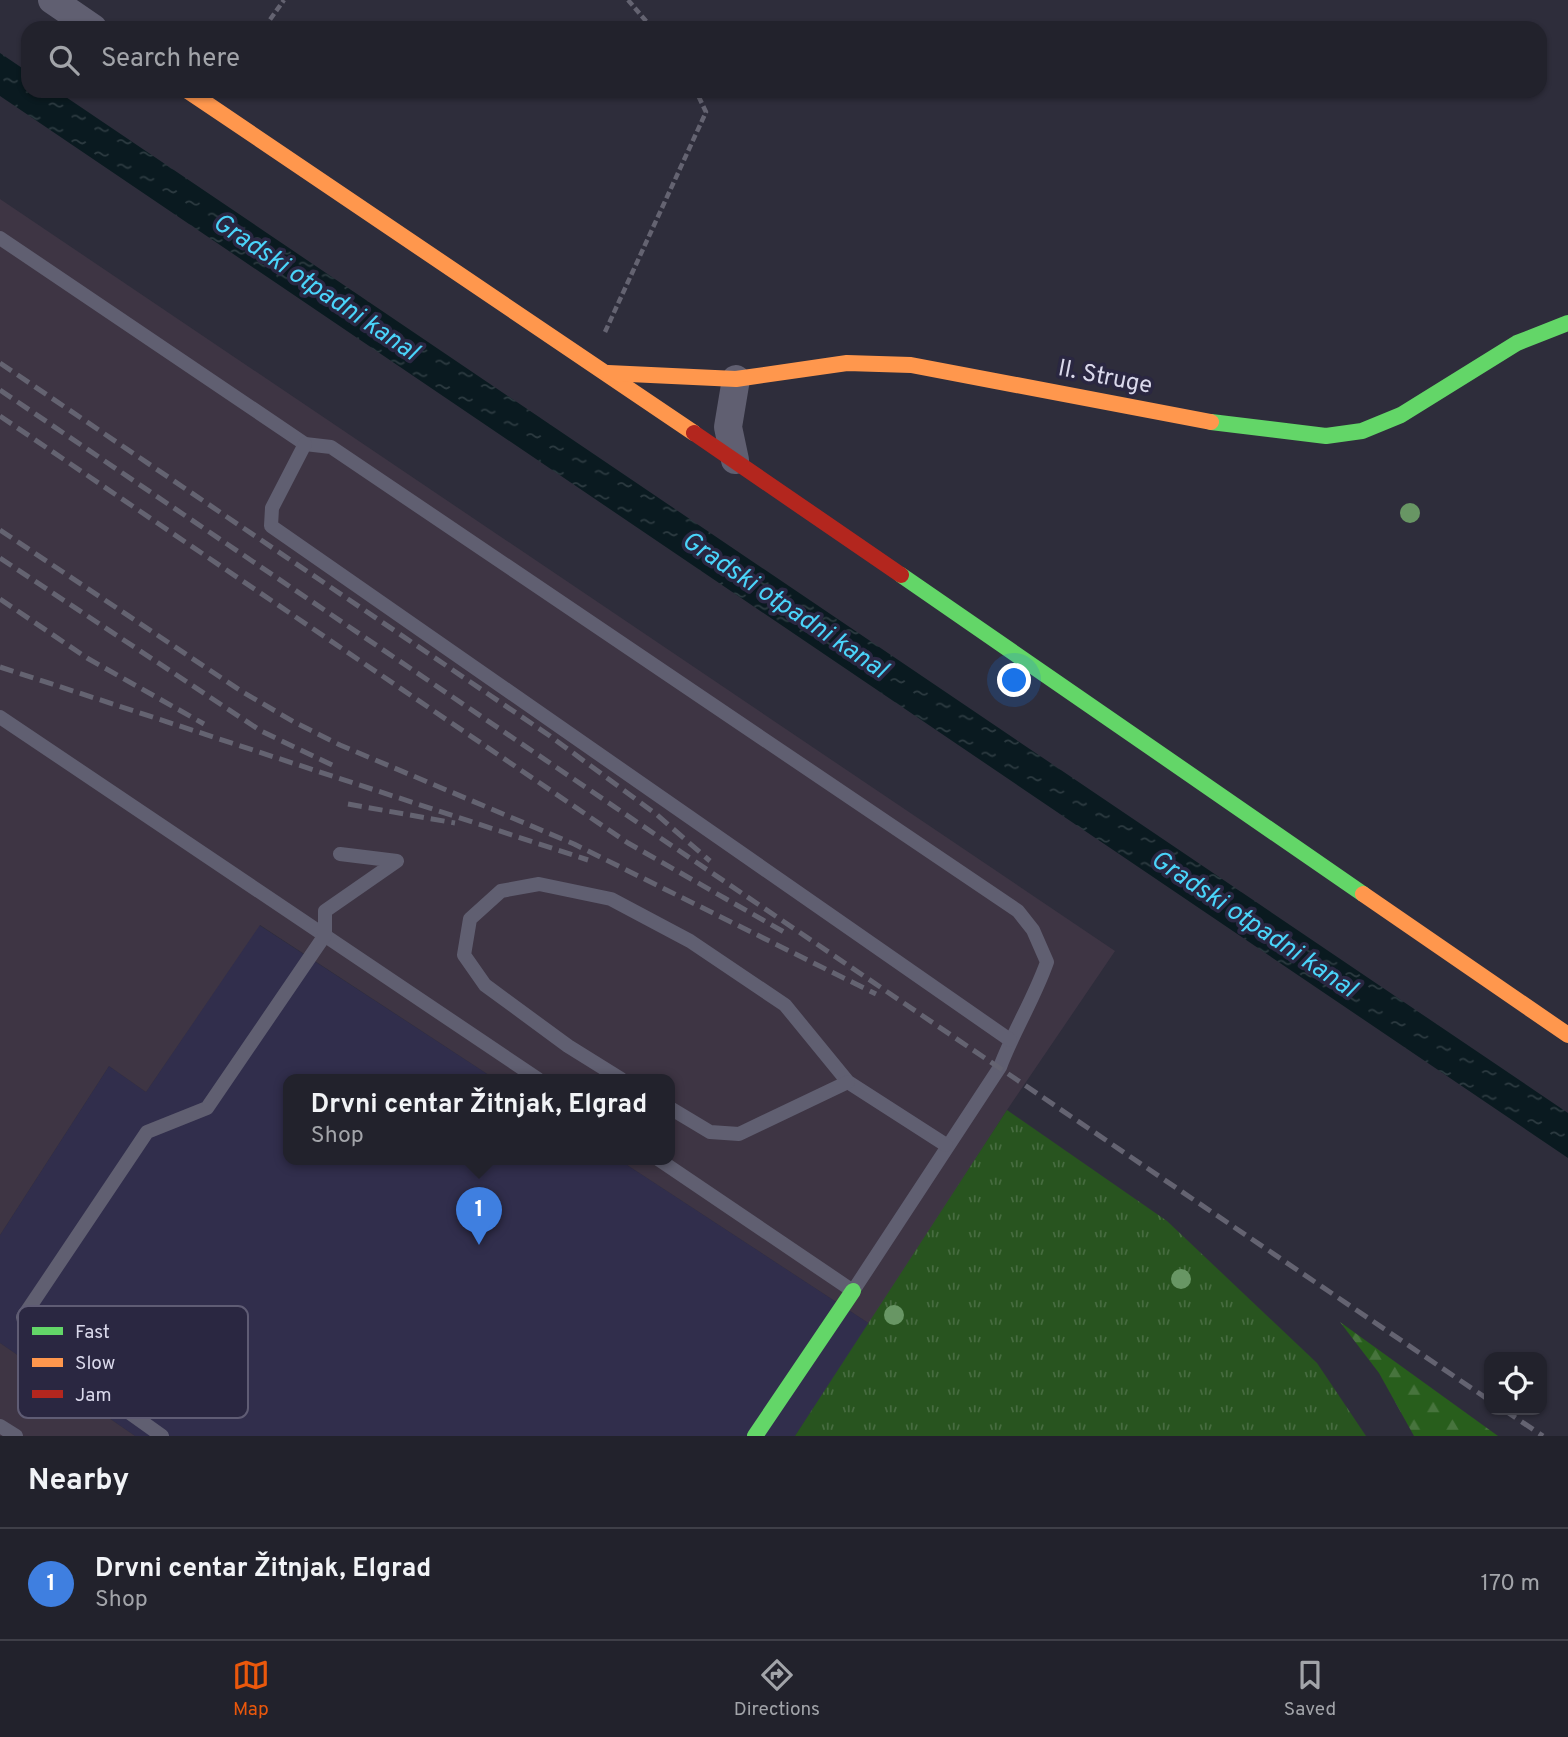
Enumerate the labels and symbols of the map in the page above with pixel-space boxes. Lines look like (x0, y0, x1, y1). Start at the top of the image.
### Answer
water label: Gradski otpadni kanal (206, 207, 425, 370)
street label: II. Struge (1055, 354, 1155, 402)
water label: Gradski otpadni kanal (675, 525, 894, 688)
your location (997, 663, 1031, 697)
water label: Gradski otpadni kanal (1144, 844, 1363, 1007)
pin: 1 (456, 1187, 502, 1245)
legend (18, 1306, 248, 1418)
text: Fast (75, 1321, 110, 1345)
text: Slow (75, 1352, 115, 1376)
text: Jam (75, 1384, 112, 1408)

